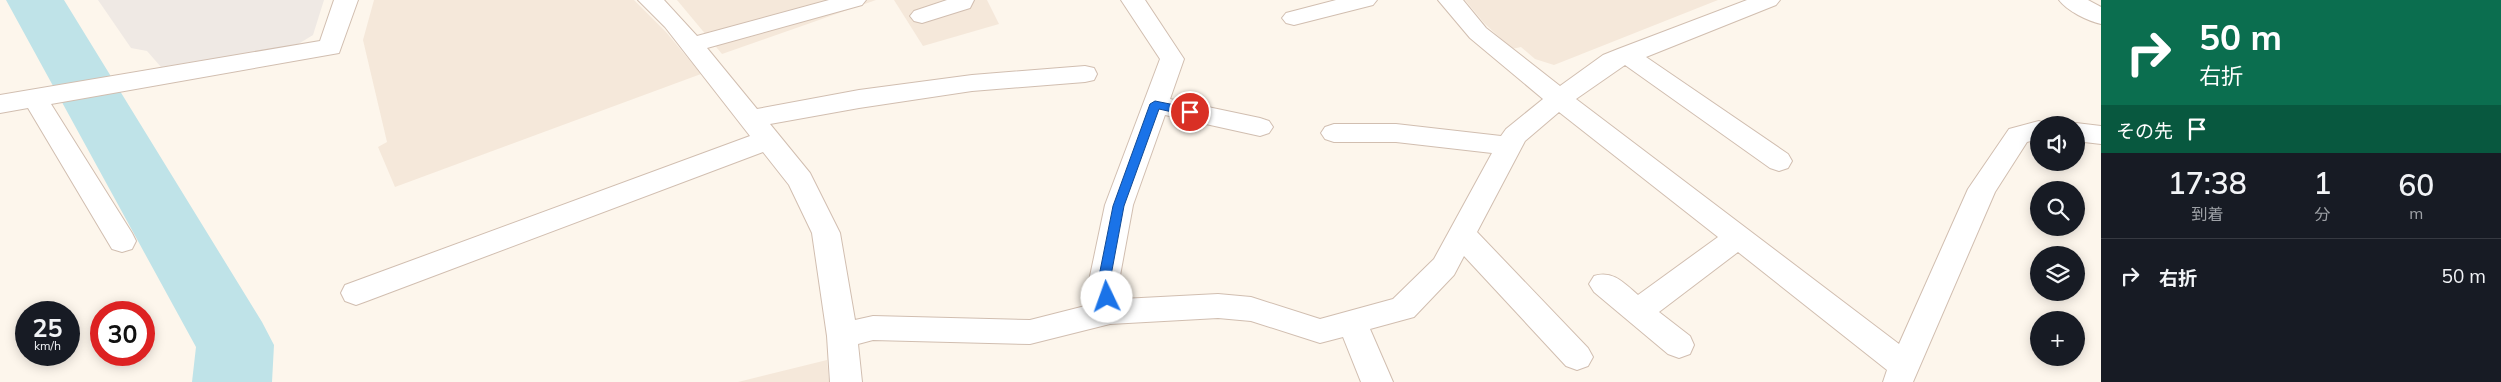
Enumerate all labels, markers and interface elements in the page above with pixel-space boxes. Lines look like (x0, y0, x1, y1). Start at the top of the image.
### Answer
text: 50 m (2199, 15, 2282, 59)
icon: right (2116, 20, 2181, 85)
text: 右折 (2199, 62, 2243, 90)
pin (1169, 91, 1211, 133)
icon: arrive (1176, 98, 1204, 126)
icon: arrive (2183, 115, 2211, 143)
map controls (2030, 116, 2085, 366)
button: sound (2030, 116, 2085, 171)
text: その先 (2116, 119, 2173, 143)
text: 17:38 (2168, 164, 2247, 202)
text: 1 (2314, 164, 2332, 202)
text: 60 (2398, 166, 2434, 204)
button: search (2030, 181, 2085, 236)
text: m (2409, 203, 2423, 223)
text: 到着 (2191, 204, 2223, 224)
text: 分 (2315, 204, 2331, 224)
button: layers (2030, 246, 2085, 301)
icon: right (2116, 262, 2144, 290)
text: 50 m (2442, 264, 2486, 288)
text: 右折 (2159, 266, 2197, 290)
position arrow (1080, 270, 1132, 322)
speed limit sign: 30 (90, 301, 155, 366)
button: + (2030, 311, 2085, 366)
text: 25 (32, 312, 63, 343)
text: km/h (34, 338, 61, 353)

